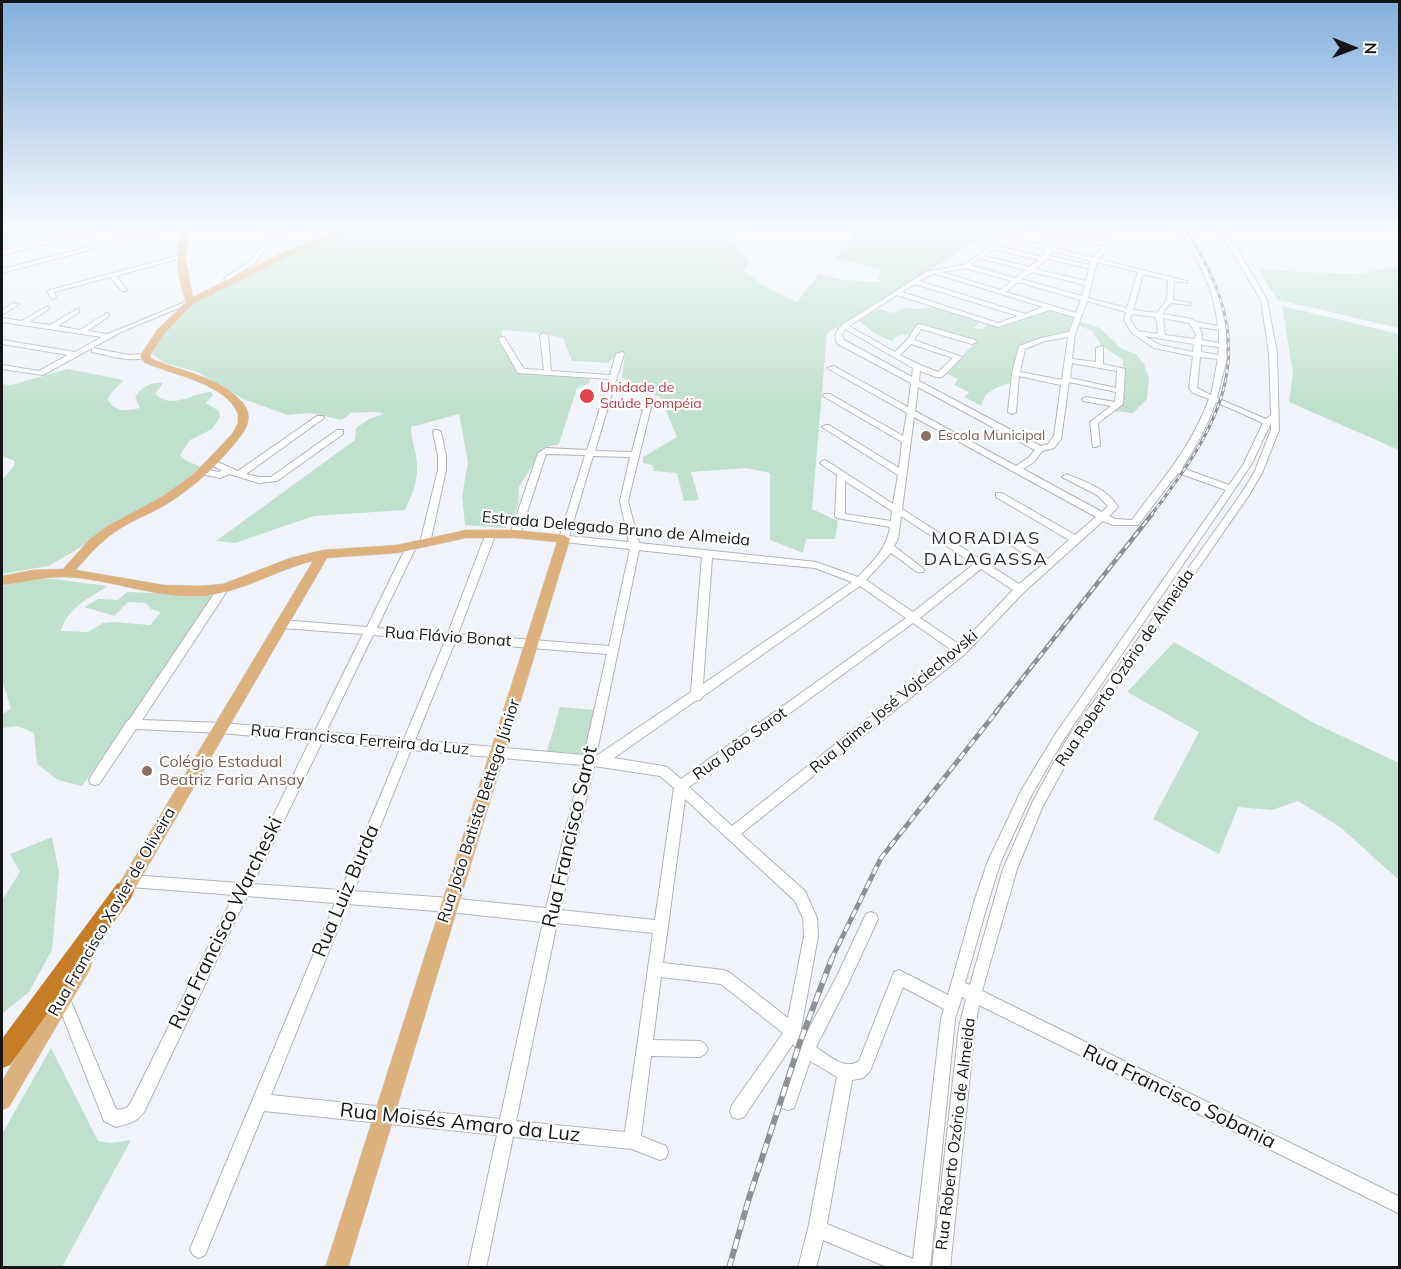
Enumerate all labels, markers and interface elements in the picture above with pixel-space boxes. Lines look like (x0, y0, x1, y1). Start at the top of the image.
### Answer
north arrow (1323, 18, 1383, 78)
text: N (1361, 42, 1381, 55)
place label: Unidade de Saúde Pompéia (600, 380, 702, 412)
marker: Unidade de Saúde Pompéia (578, 387, 596, 405)
place label: Escola Municipal (938, 428, 1045, 444)
marker: Escola Municipal (919, 429, 933, 443)
street label: Estrada Delegado Bruno de Almeida (481, 508, 751, 550)
district label: MORADIAS DALAGASSA (924, 528, 1048, 570)
street label: Rua Roberto Ozório de Almeida (1052, 566, 1198, 770)
street label: Rua Flávio Bonat (384, 623, 512, 651)
street label: Rua Jaime José Vojciechovski (806, 626, 982, 778)
street label: Rua João Batista Bettega Júnior (434, 697, 524, 925)
street label: Rua João Sarot (689, 704, 791, 784)
street label: Rua Francisca Ferreira da Luz (250, 721, 470, 759)
street label: Rua Francisco Sarot (537, 744, 603, 930)
place label: Colégio Estadual Beatriz Faria Ansay (159, 752, 305, 790)
marker: Colégio Estadual Beatriz Faria Ansay (140, 764, 154, 778)
street label: Rua Francisco Xavier de Oliveira (44, 804, 180, 1020)
street label: Rua Francisco Warcheski (164, 813, 288, 1033)
street label: Rua Luiz Burda (307, 821, 385, 961)
street label: Rua Roberto Ozório de Almeida (932, 1017, 980, 1251)
street label: Rua Francisco Sobania (1079, 1040, 1279, 1154)
street label: Rua Moisés Amaro da Luz (339, 1098, 581, 1148)

